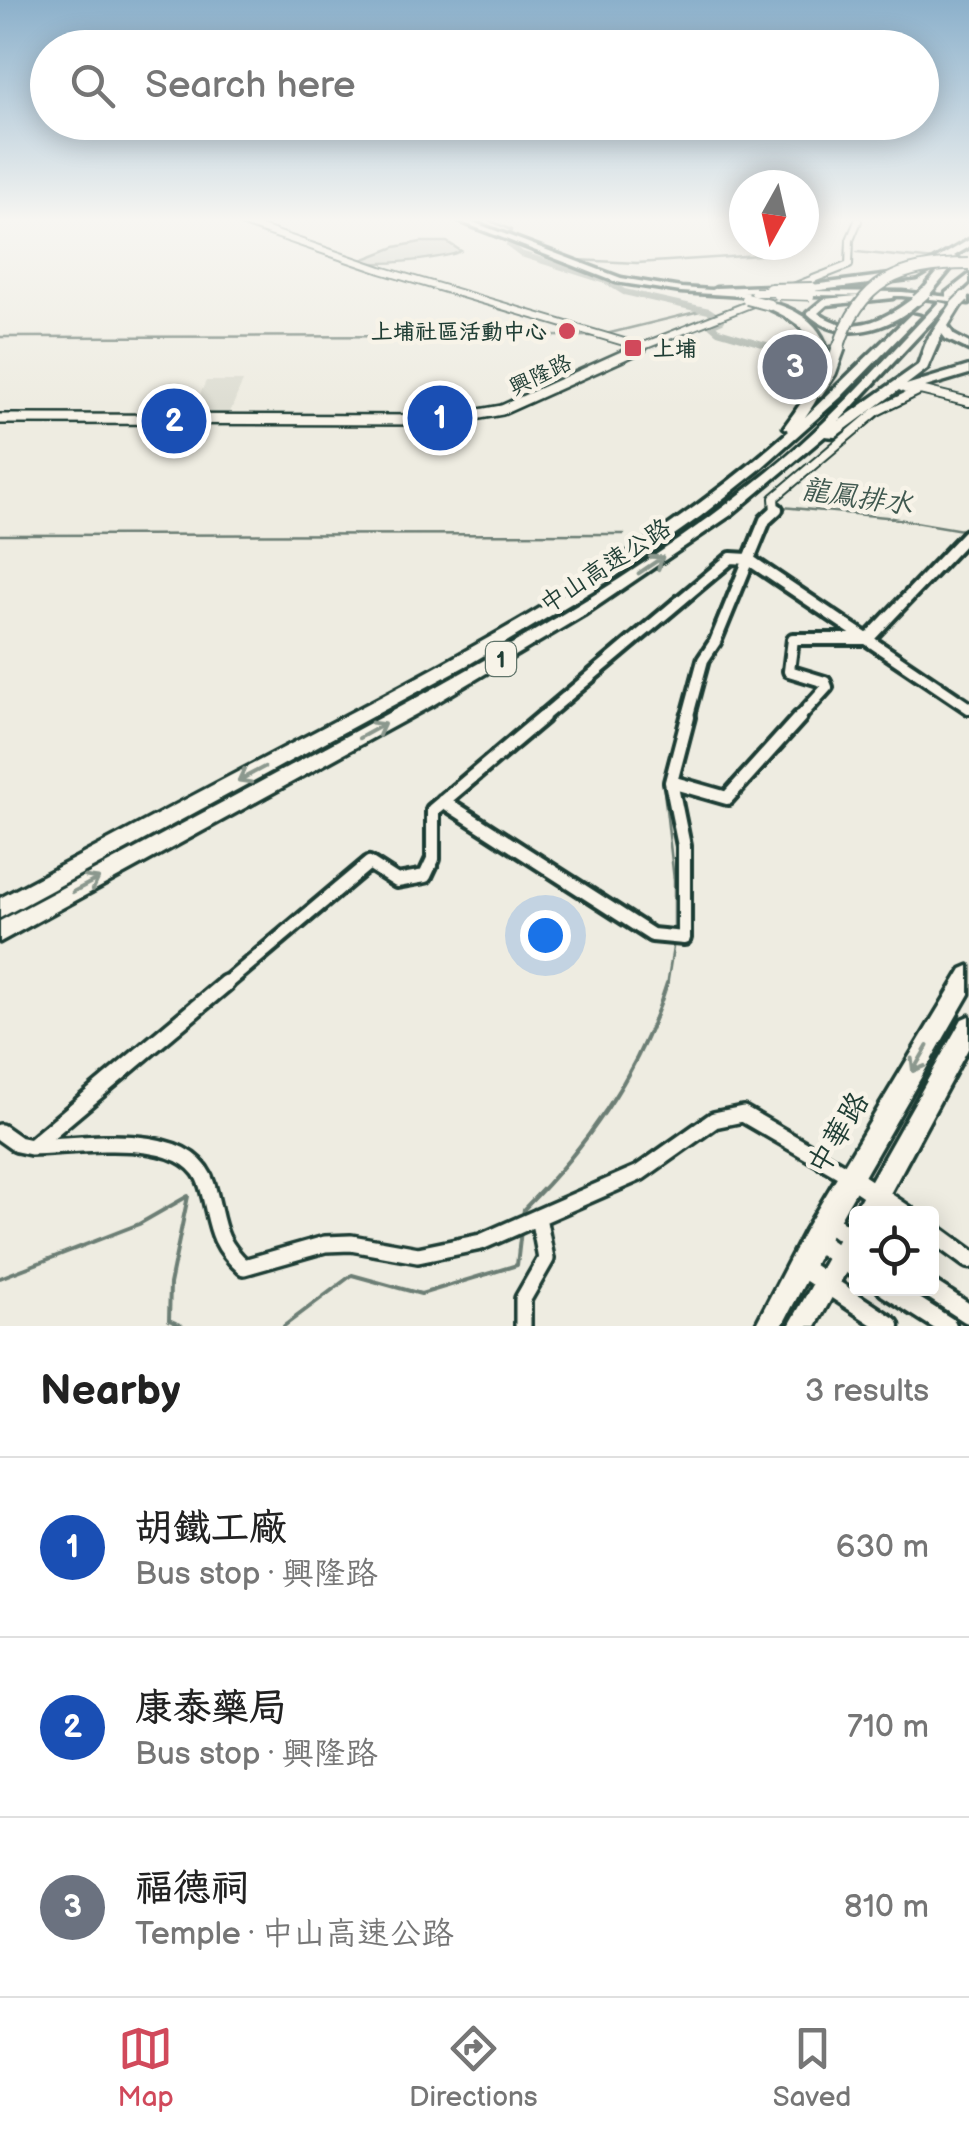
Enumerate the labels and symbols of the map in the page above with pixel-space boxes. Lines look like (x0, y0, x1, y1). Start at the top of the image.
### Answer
north arrow (729, 170, 819, 260)
place label: 上埔社區活動中心 (371, 319, 547, 346)
marker: 上埔社區活動中心 (556, 320, 578, 342)
pin: 3 (762, 330, 828, 404)
place label: 上埔 (653, 336, 697, 363)
marker: 上埔 (622, 337, 644, 359)
street label: 興隆路 (505, 349, 576, 402)
pin: 1 (408, 380, 472, 456)
pin: 2 (142, 384, 206, 458)
water label: 龍鳳排水 (799, 473, 916, 522)
street label: 中山高速公路 (534, 512, 677, 620)
one-way arrow (637, 555, 665, 576)
road number: 1 (486, 642, 516, 676)
one-way arrow (356, 720, 386, 740)
one-way arrow (236, 765, 266, 785)
one-way arrow (70, 875, 100, 895)
your location (520, 910, 571, 961)
one-way arrow (909, 1044, 929, 1073)
street label: 中華路 (800, 1086, 877, 1181)

